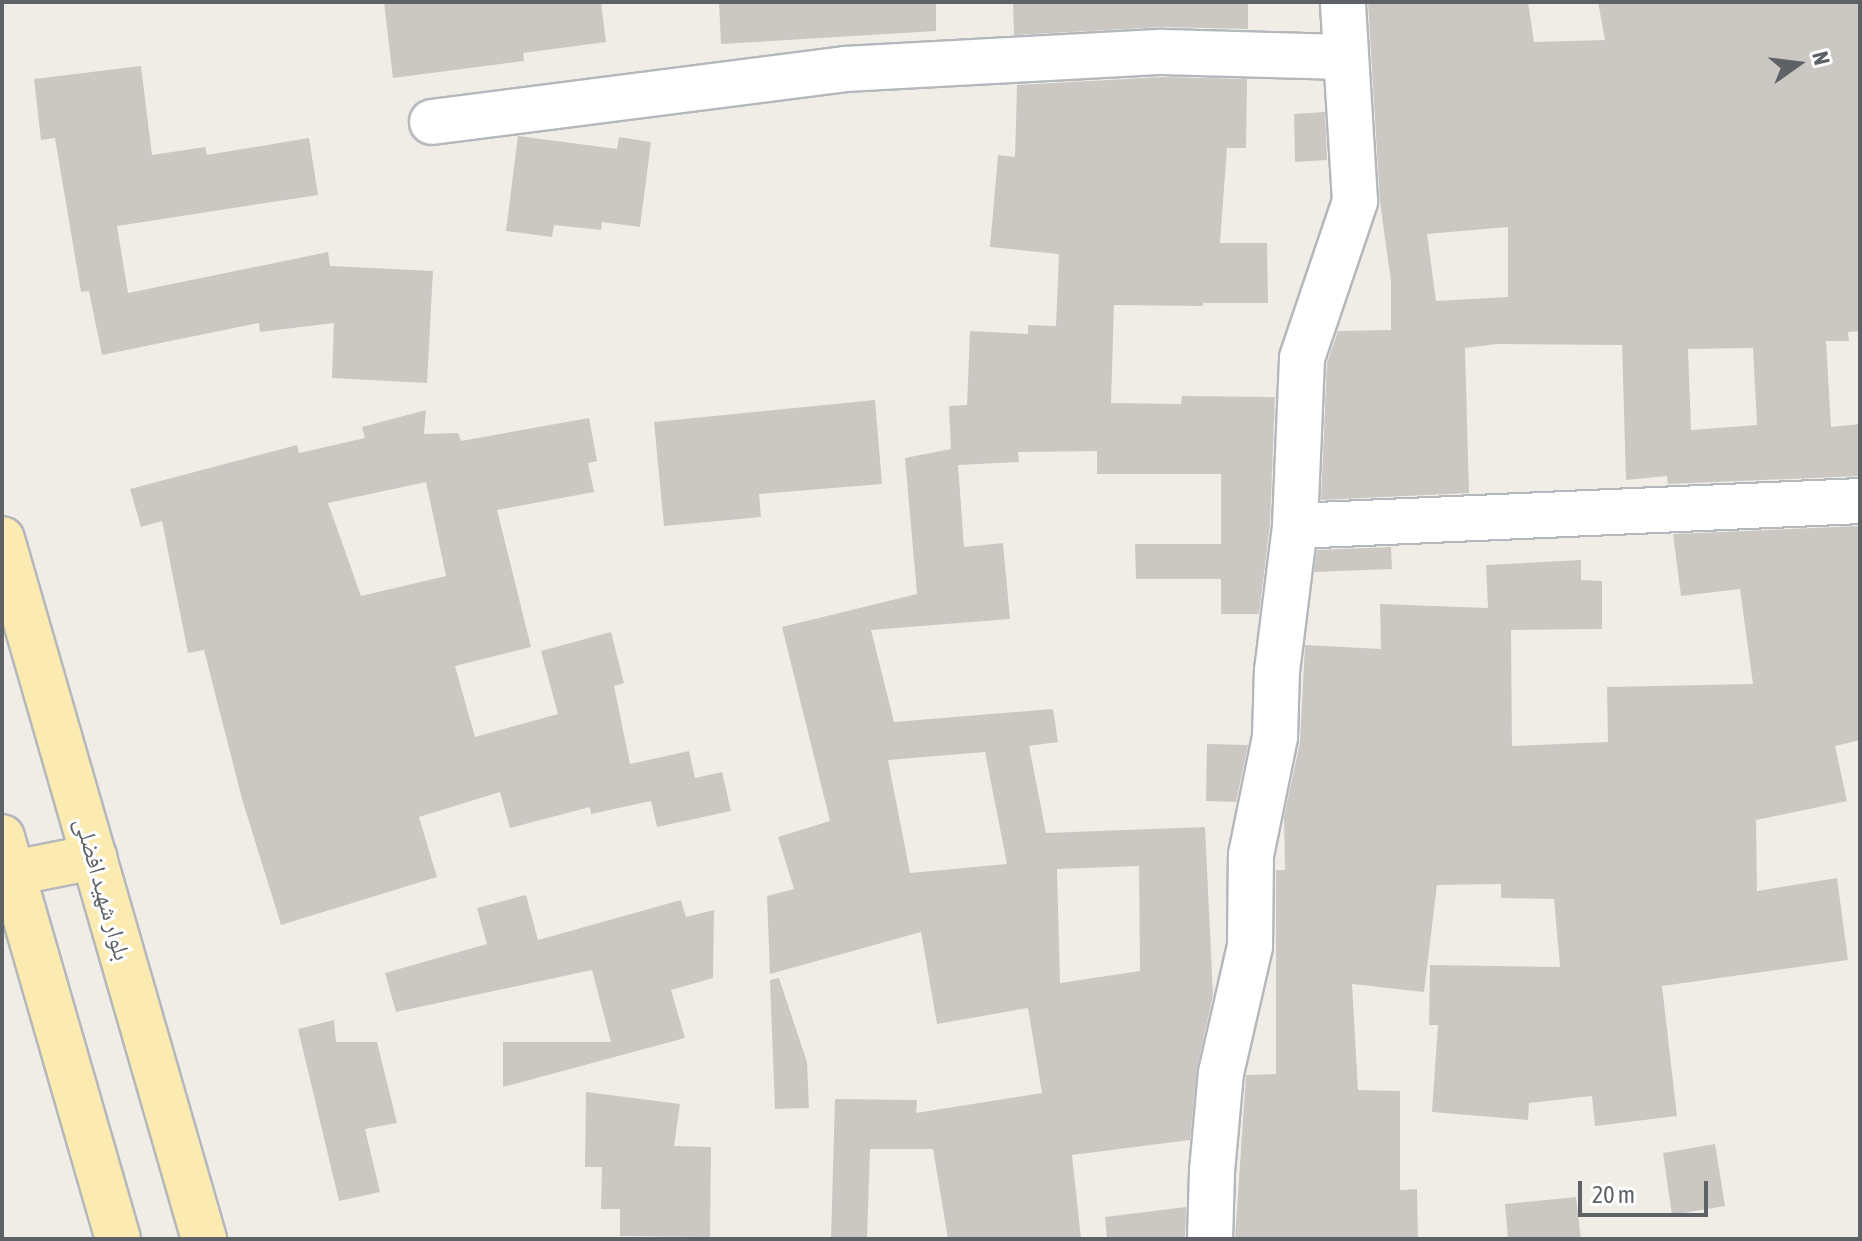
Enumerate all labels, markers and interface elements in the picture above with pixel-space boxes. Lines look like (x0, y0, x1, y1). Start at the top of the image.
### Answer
north arrow (1758, 24, 1838, 104)
text: N (1807, 49, 1835, 68)
street label: بلوار شهید افضلی (69, 814, 137, 964)
scale bar (1582, 1165, 1712, 1215)
text: 20 m (1592, 1181, 1635, 1208)

